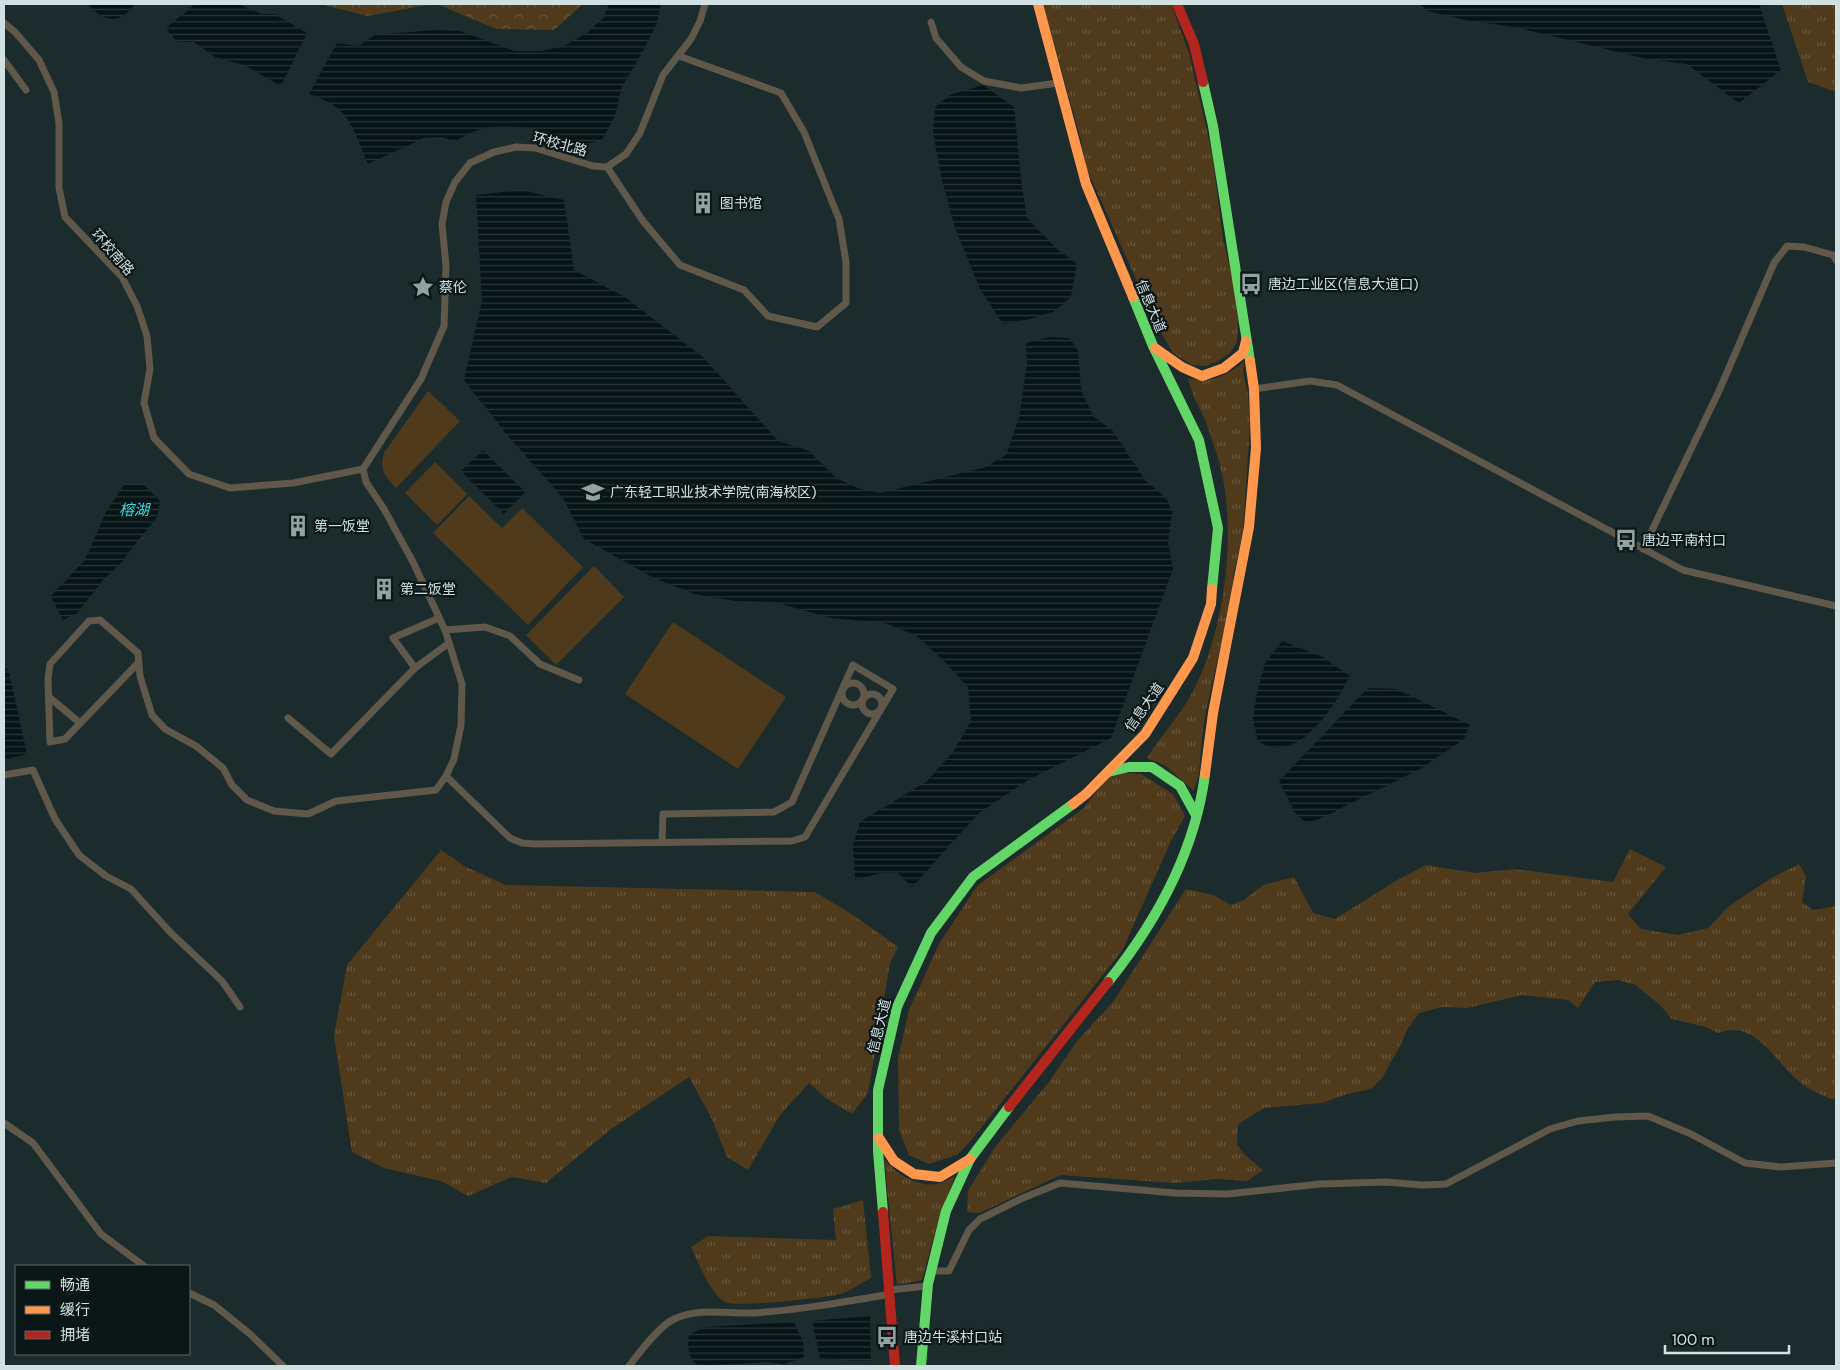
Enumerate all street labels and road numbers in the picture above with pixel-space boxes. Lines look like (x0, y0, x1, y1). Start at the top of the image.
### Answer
street label: 环校北路 (531, 128, 589, 160)
street label: 环校南路 (88, 225, 138, 279)
street label: 信息大道 (1132, 277, 1170, 335)
street label: 信息大道 (1121, 679, 1167, 735)
street label: 信息大道 (863, 997, 895, 1055)

